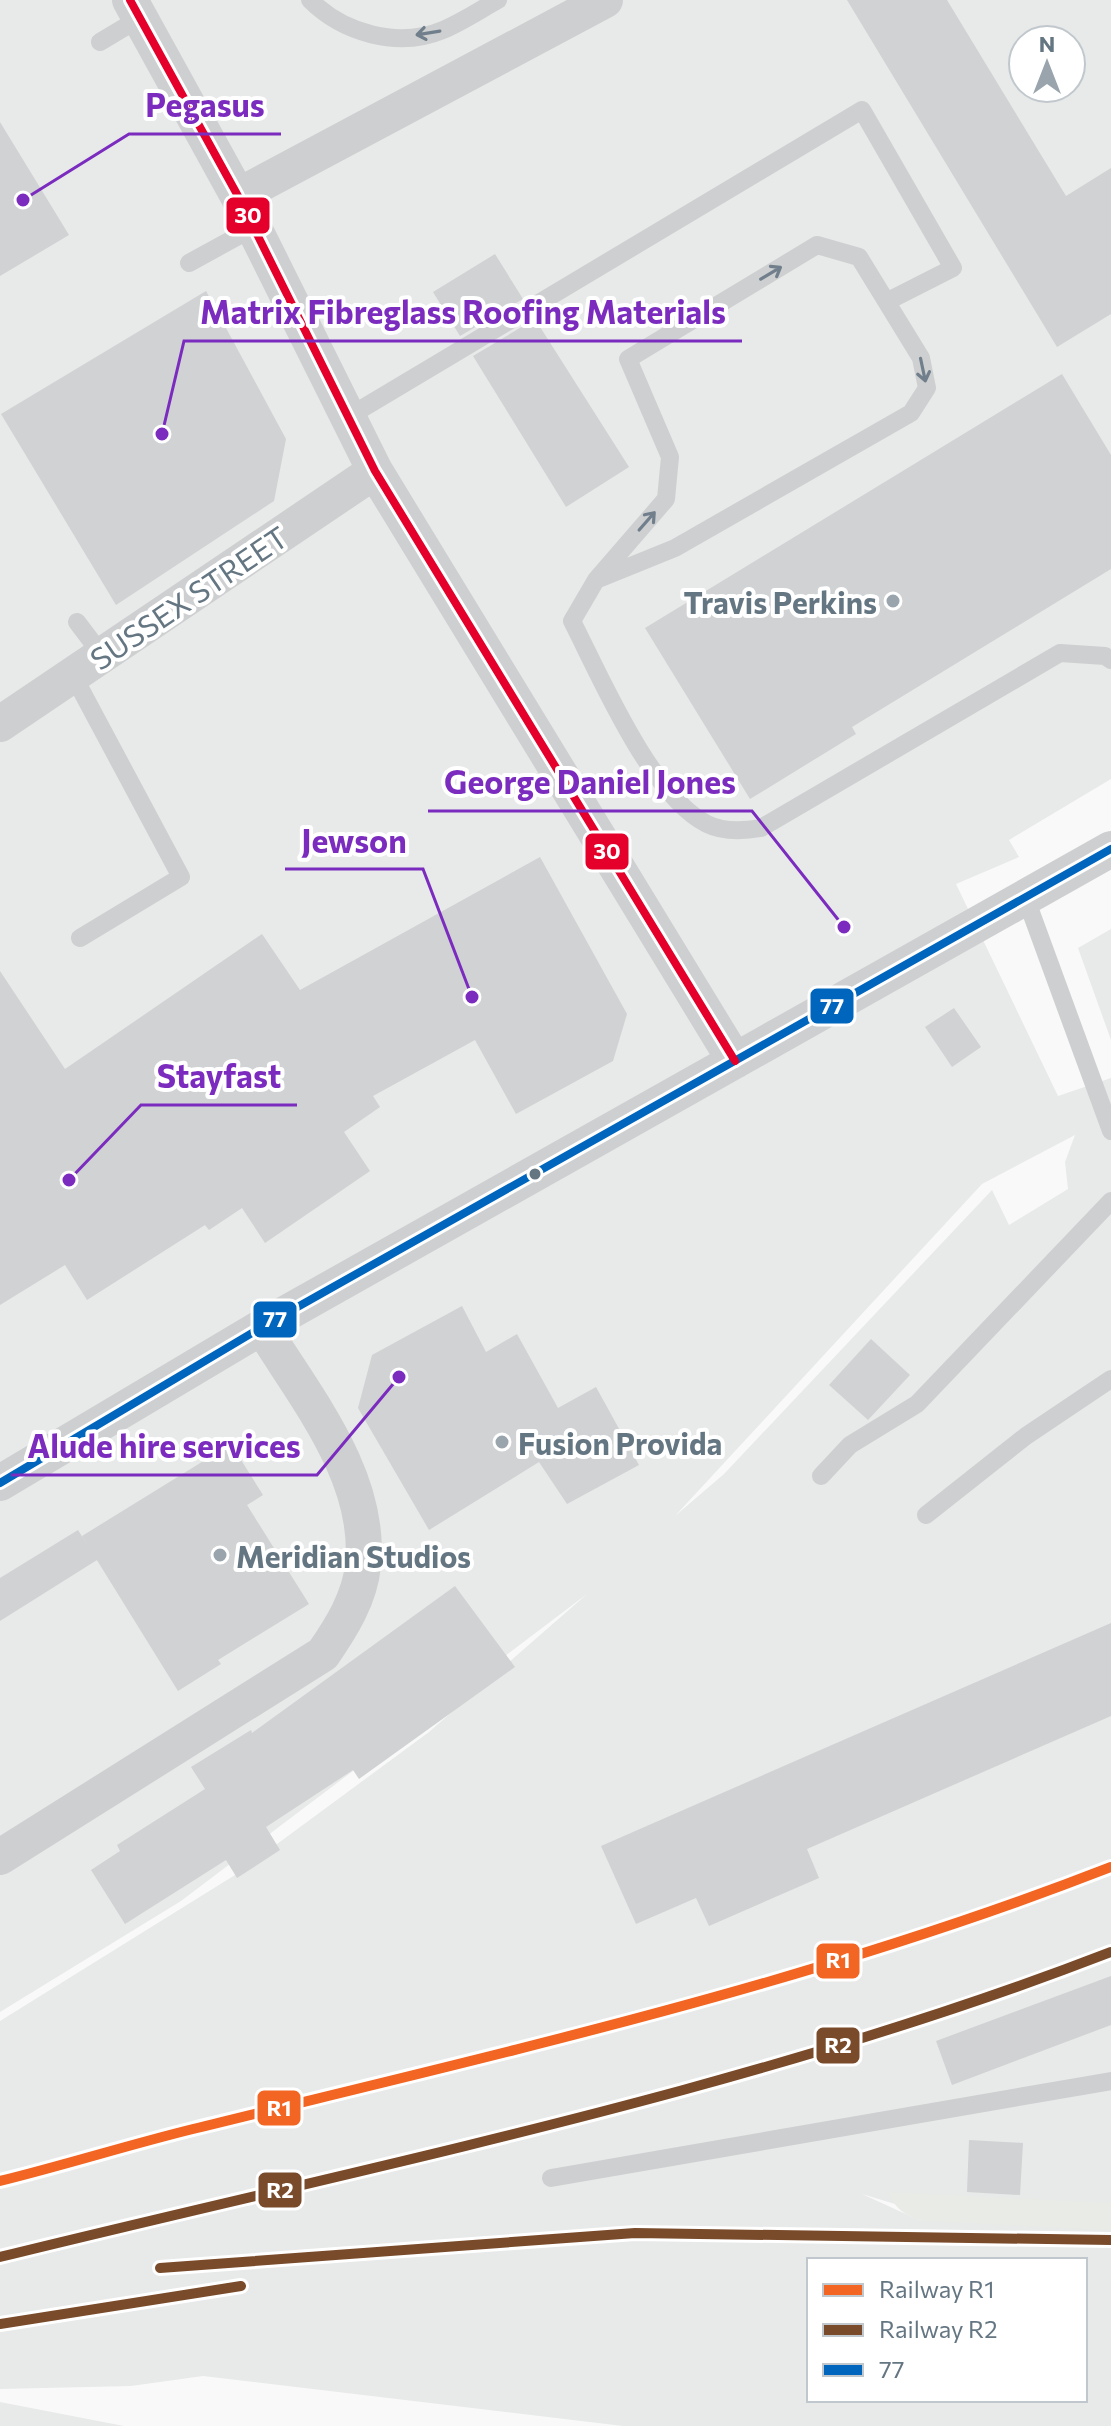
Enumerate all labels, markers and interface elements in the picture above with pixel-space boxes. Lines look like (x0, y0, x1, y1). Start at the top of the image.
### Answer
north arrow (1007, 24, 1087, 104)
one-way arrow (416, 26, 442, 41)
text: N (1039, 30, 1055, 57)
callout: Pegasus (129, 78, 281, 134)
text: Pegasus (145, 84, 265, 124)
line badge: 30 (225, 196, 271, 235)
text: 30 (234, 201, 262, 228)
one-way arrow (759, 265, 782, 281)
callout: Matrix Fibreglass Roofing Materials (184, 285, 742, 341)
text: Matrix Fibreglass Roofing Materials (200, 291, 726, 331)
one-way arrow (916, 357, 931, 382)
one-way arrow (638, 511, 656, 532)
street label: SUSSEX STREET (82, 517, 294, 677)
place label: Travis Perkins (684, 583, 877, 620)
marker: Travis Perkins (884, 592, 902, 610)
callout: George Daniel Jones (428, 755, 752, 811)
text: George Daniel Jones (444, 761, 736, 801)
callout: Jewson (285, 813, 423, 869)
text: Jewson (301, 820, 407, 860)
line badge: 30 (584, 832, 630, 871)
text: 30 (593, 837, 621, 864)
line badge: 77 (809, 987, 855, 1025)
text: 77 (820, 992, 844, 1019)
callout: Stayfast (141, 1049, 297, 1105)
text: Stayfast (157, 1055, 281, 1095)
unlabelled marker (527, 1166, 543, 1182)
line badge: 77 (252, 1300, 298, 1339)
text: 77 (263, 1305, 287, 1332)
callout: Alude hire services (11, 1419, 317, 1475)
place label: Fusion Provida (518, 1424, 722, 1461)
text: Alude hire services (27, 1425, 301, 1465)
marker: Fusion Provida (493, 1433, 511, 1451)
place label: Meridian Studios (236, 1537, 471, 1574)
marker: Meridian Studios (211, 1546, 229, 1564)
line badge: R1 (815, 1942, 861, 1980)
text: R1 (825, 1946, 851, 1973)
line badge: R2 (815, 2026, 861, 2065)
text: R2 (824, 2031, 852, 2058)
line badge: R1 (256, 2089, 302, 2127)
text: R1 (266, 2094, 292, 2121)
line badge: R2 (257, 2171, 303, 2209)
text: R2 (266, 2176, 294, 2203)
legend (807, 2258, 1087, 2402)
text: Railway R1 (879, 2274, 994, 2303)
text: Railway R2 (879, 2314, 998, 2343)
text: 77 (879, 2354, 904, 2383)

